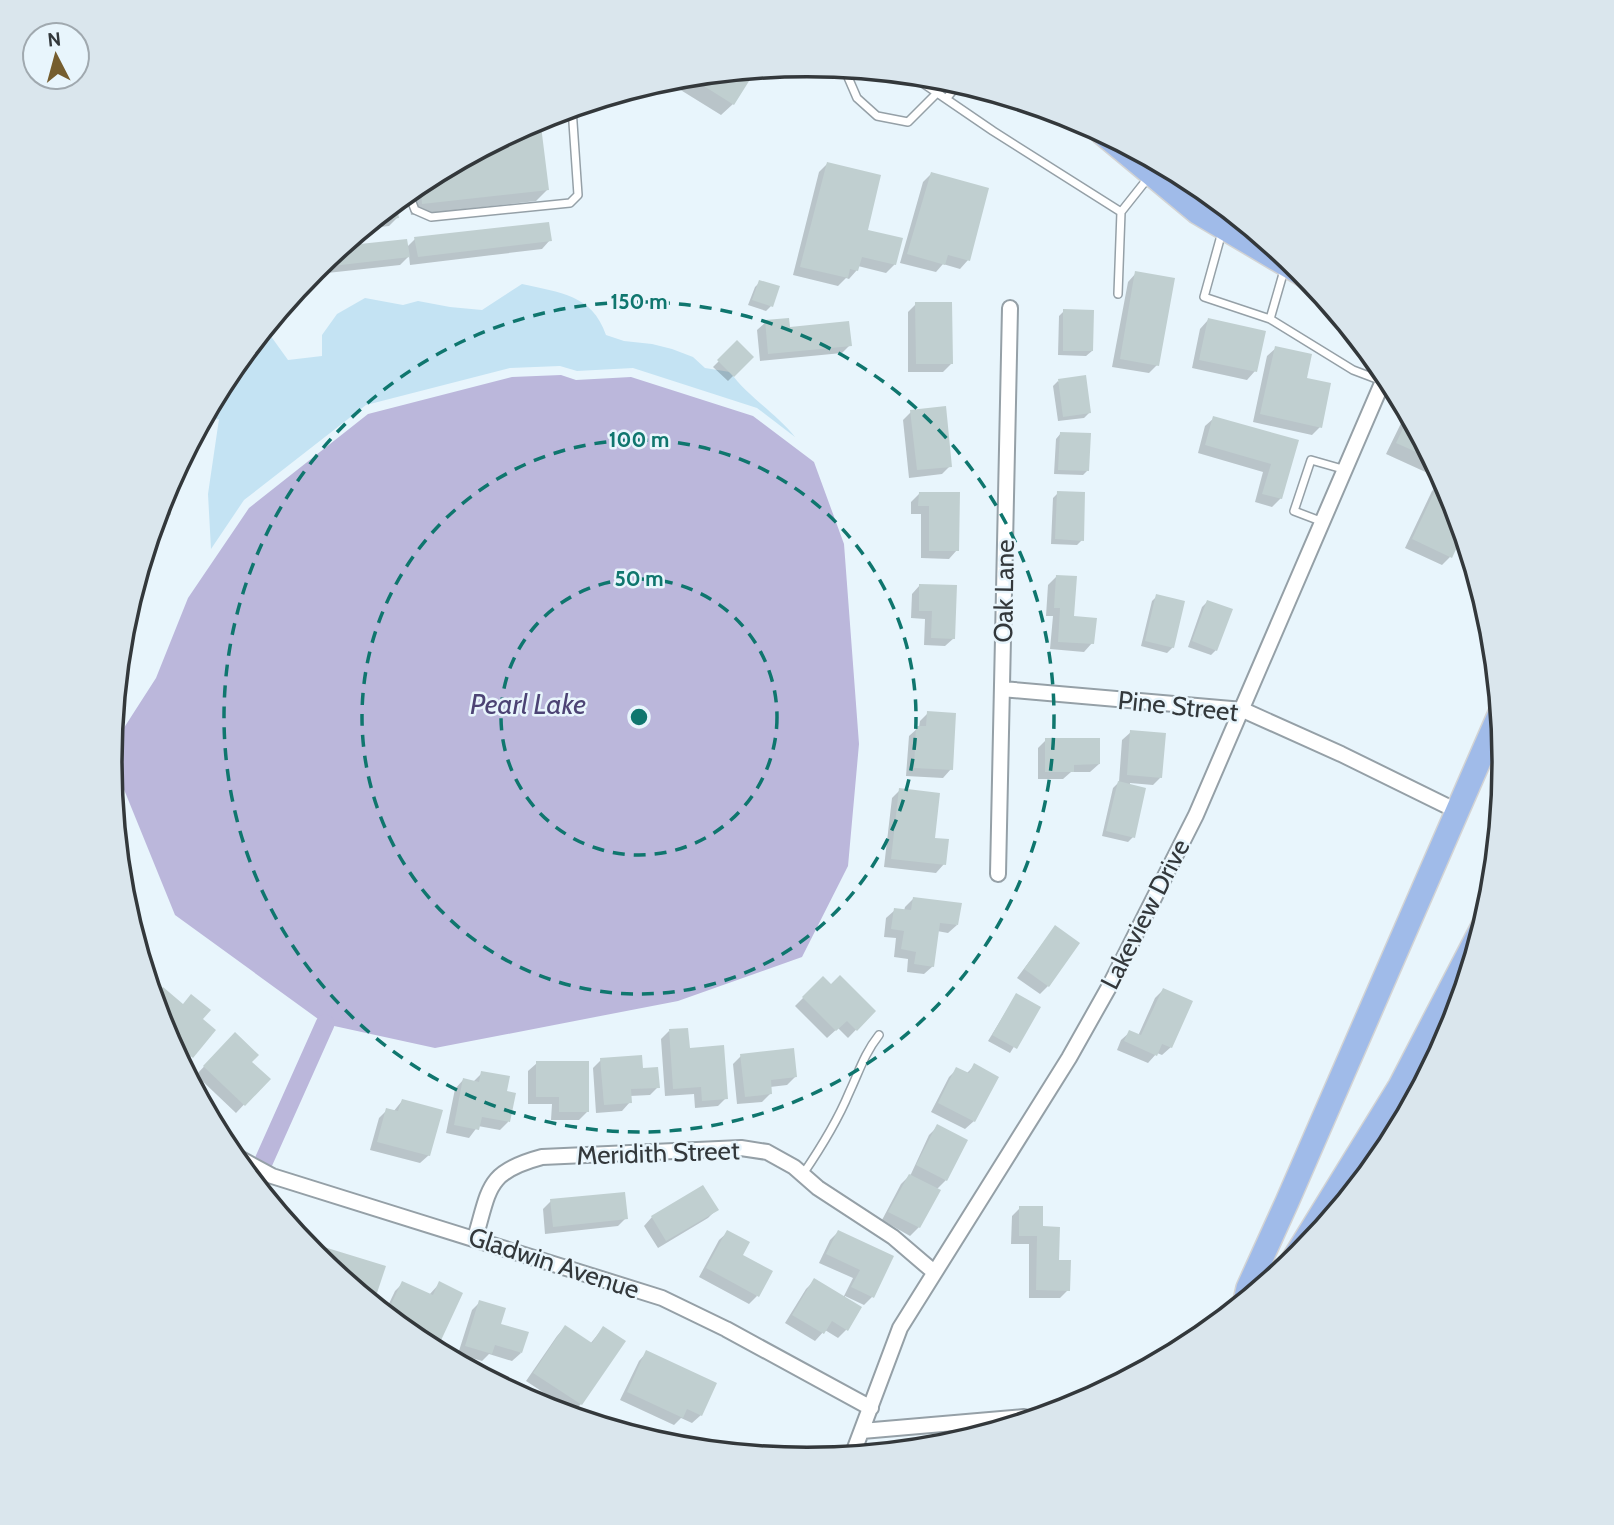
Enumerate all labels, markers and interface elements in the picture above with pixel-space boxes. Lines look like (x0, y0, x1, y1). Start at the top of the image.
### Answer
north arrow (21, 21, 91, 91)
text: N (46, 27, 62, 52)
text: 150 m (611, 289, 667, 314)
text: 100 m (609, 427, 669, 452)
street label: Oak Lane (987, 539, 1021, 643)
text: 50 m (614, 566, 664, 591)
street label: Pine Street (1116, 684, 1240, 728)
water label: Pearl Lake (470, 687, 586, 721)
centre of rings (627, 705, 651, 729)
street label: Lakeview Drive (1093, 833, 1197, 995)
street label: Meridith Street (576, 1134, 740, 1172)
street label: Gladwin Avenue (465, 1220, 643, 1306)

